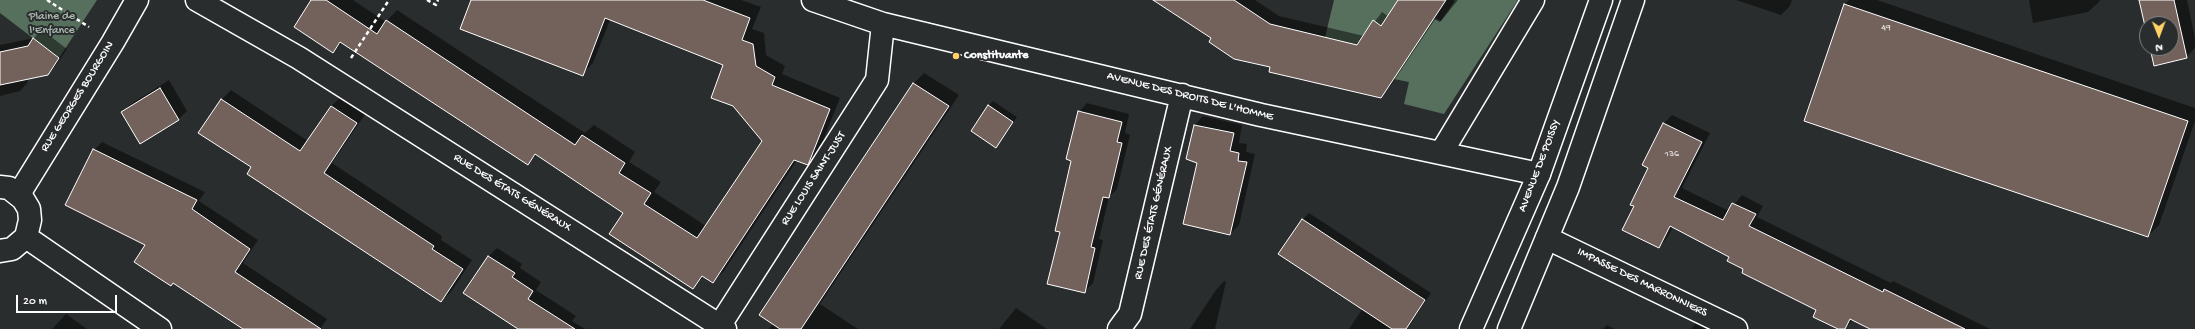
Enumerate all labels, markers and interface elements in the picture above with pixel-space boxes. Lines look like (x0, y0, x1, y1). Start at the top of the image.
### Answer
park label: Plaine de l'Enfance (29, 10, 75, 38)
north arrow (2139, 16, 2179, 56)
house number: 49 (1881, 22, 1891, 34)
street label: RUE GEORGES BOURGOIN (38, 39, 118, 155)
text: N (2155, 41, 2163, 53)
place label: Constituante (964, 49, 1028, 63)
marker: Constituante (951, 51, 961, 61)
street label: AVENUE DES DROITS DE L'HOMME (1105, 69, 1275, 125)
street label: AVENUE DE POISSY (1516, 118, 1564, 214)
street label: RUE LOUIS SAINT-JUST (778, 130, 850, 228)
street label: RUE DES ÉTATS GÉNÉRAUX (1132, 145, 1176, 281)
house number: 136 (1665, 148, 1679, 160)
street label: RUE DES ÉTATS GÉNÉRAUX (450, 151, 574, 235)
street label: IMPASSE DES MARRONNIERS (1575, 245, 1709, 321)
scale bar (18, 287, 119, 313)
text: 20 m (23, 295, 47, 309)

